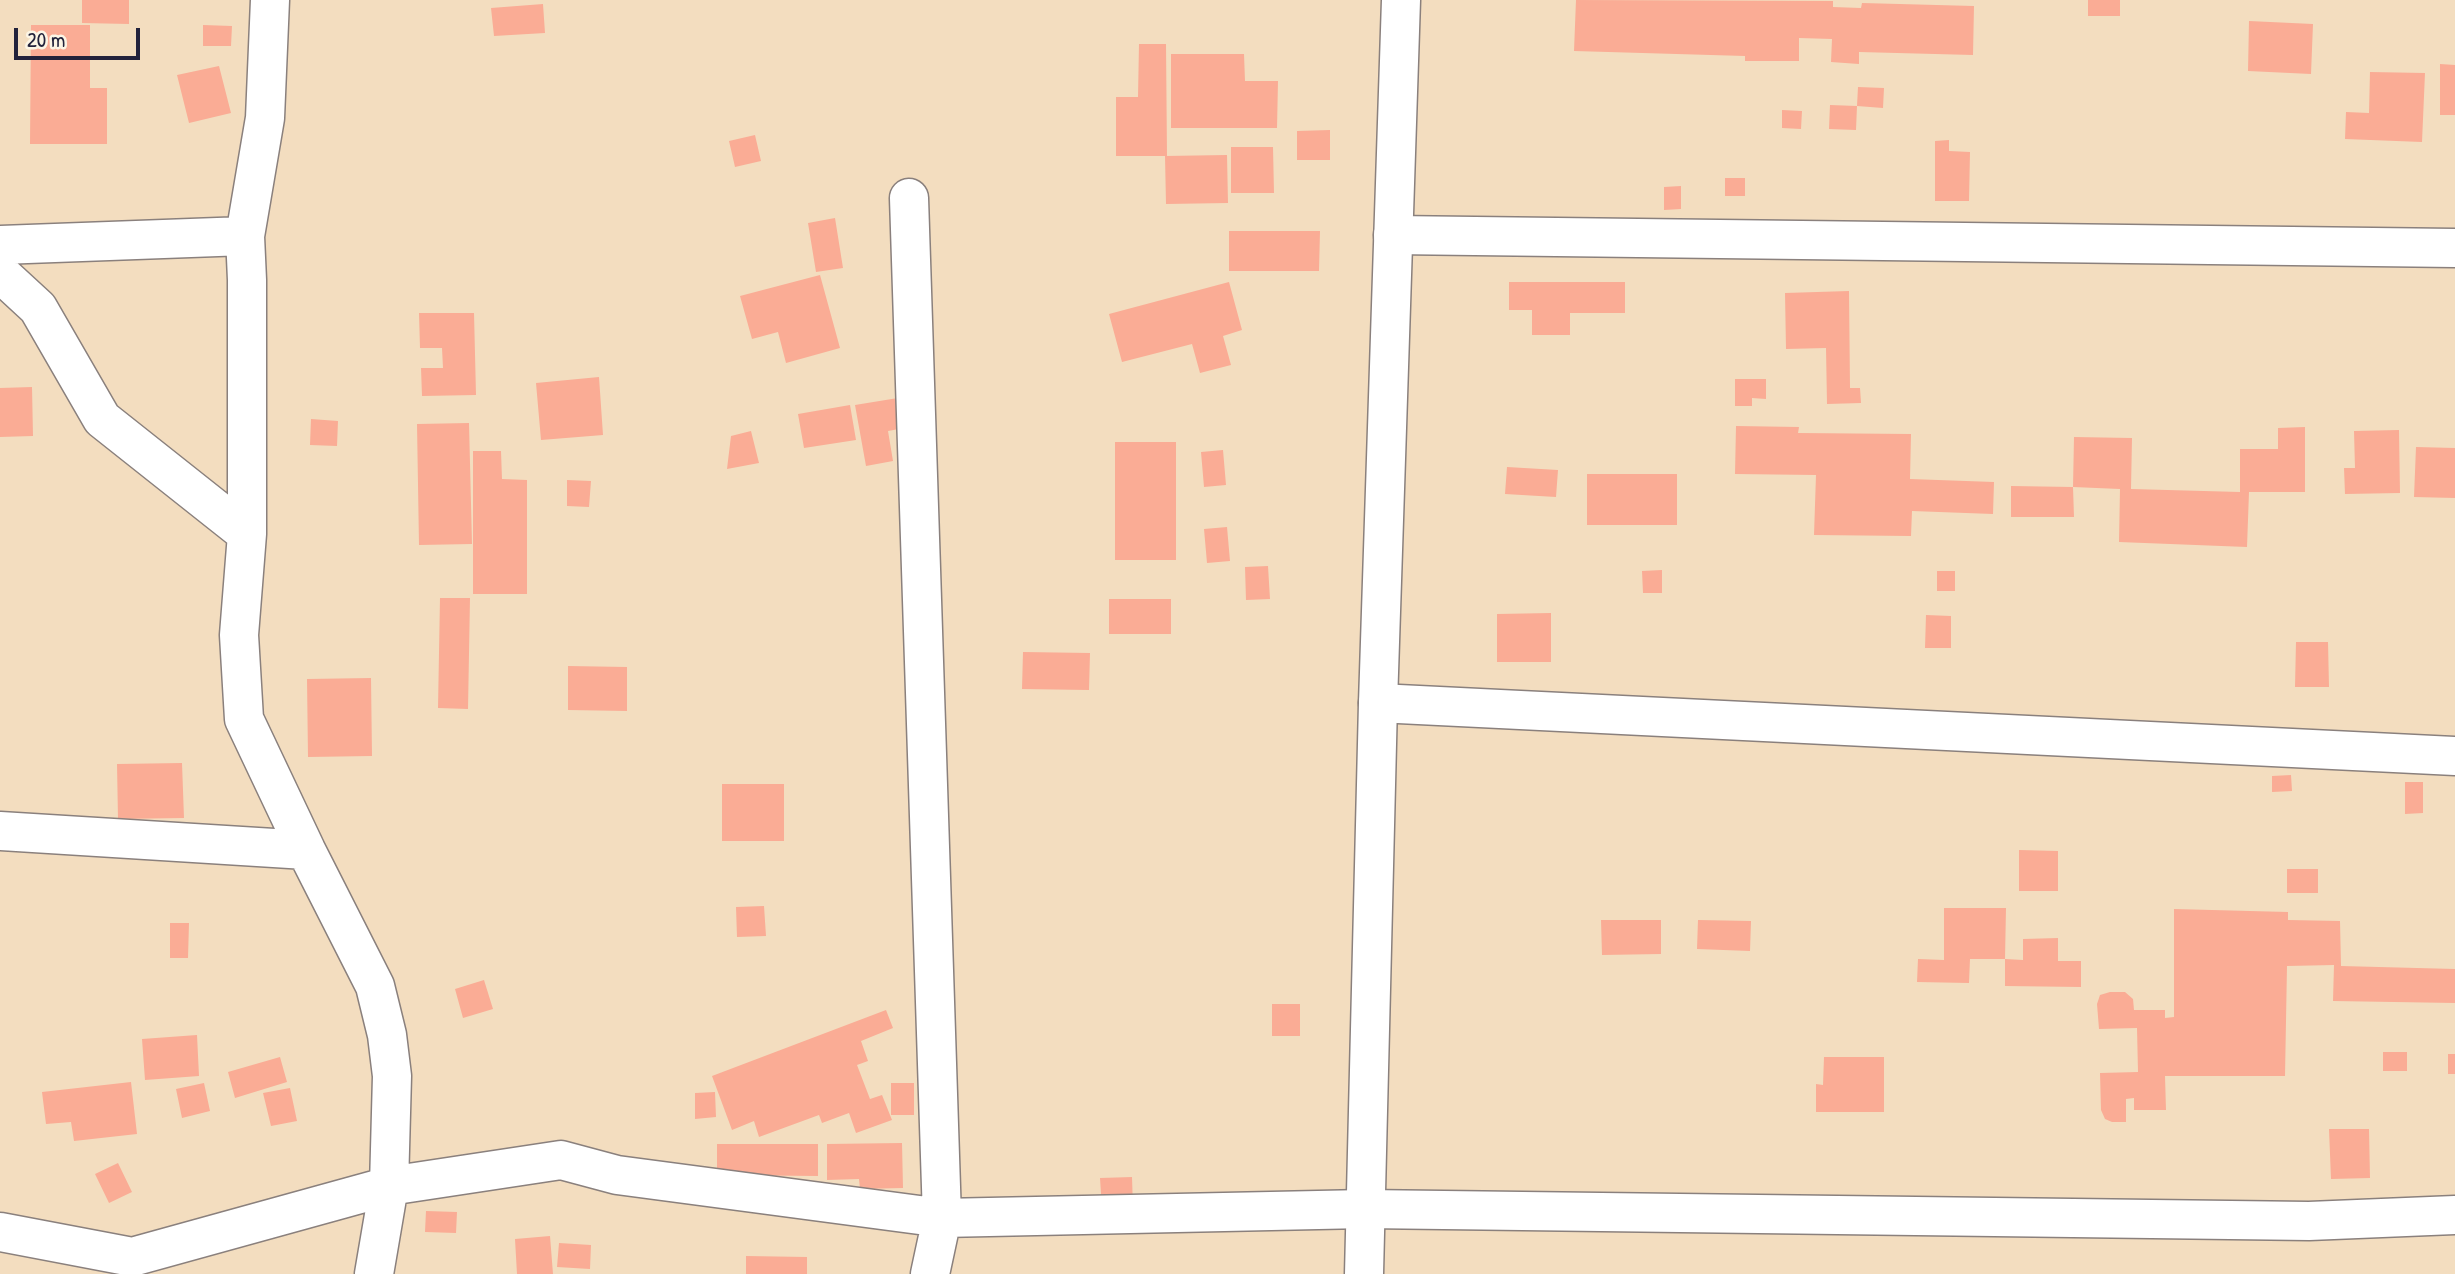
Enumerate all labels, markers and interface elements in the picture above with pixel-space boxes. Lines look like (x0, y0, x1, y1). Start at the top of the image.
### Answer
scale bar (18, 14, 144, 58)
text: 20 m (27, 25, 65, 54)

